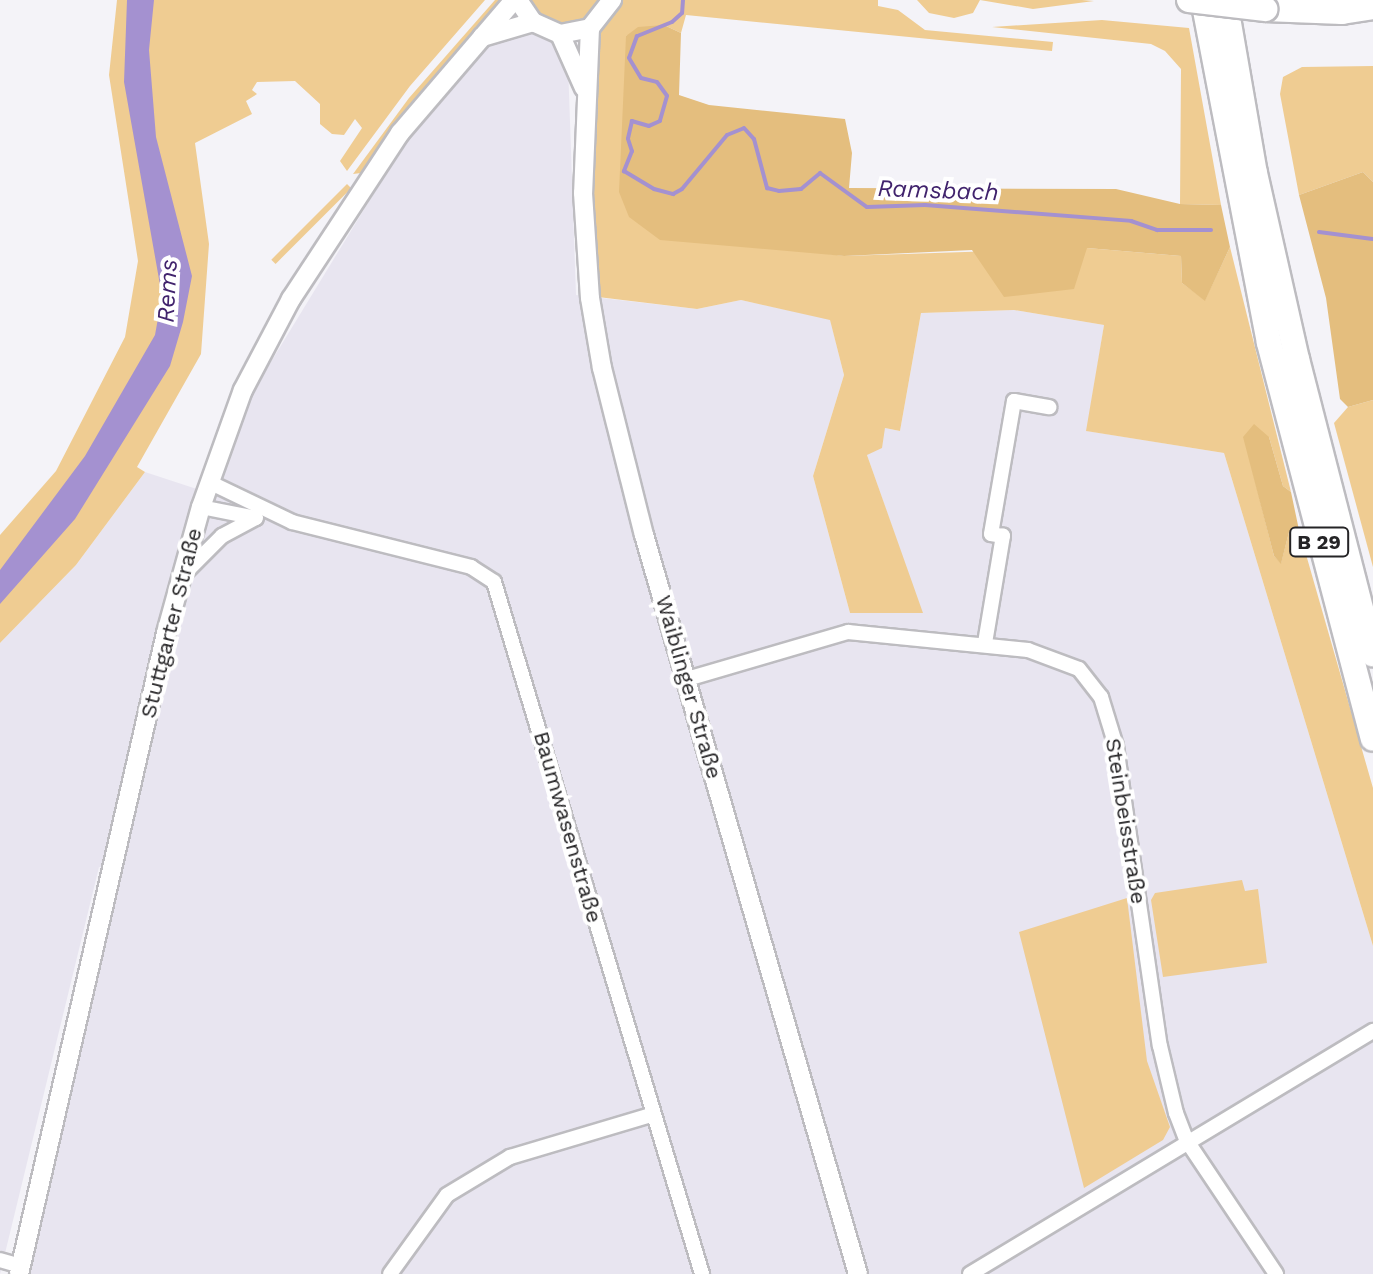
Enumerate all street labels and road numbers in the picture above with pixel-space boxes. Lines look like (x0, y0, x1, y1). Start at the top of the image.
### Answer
street label: Stuttgarter Straße (135, 525, 207, 721)
road number: B 29 (1289, 526, 1349, 558)
street label: Waiblinger Straße (650, 592, 728, 782)
street label: Baumwasenstraße (528, 728, 608, 926)
street label: Steinbeisstraße (1100, 736, 1152, 906)

